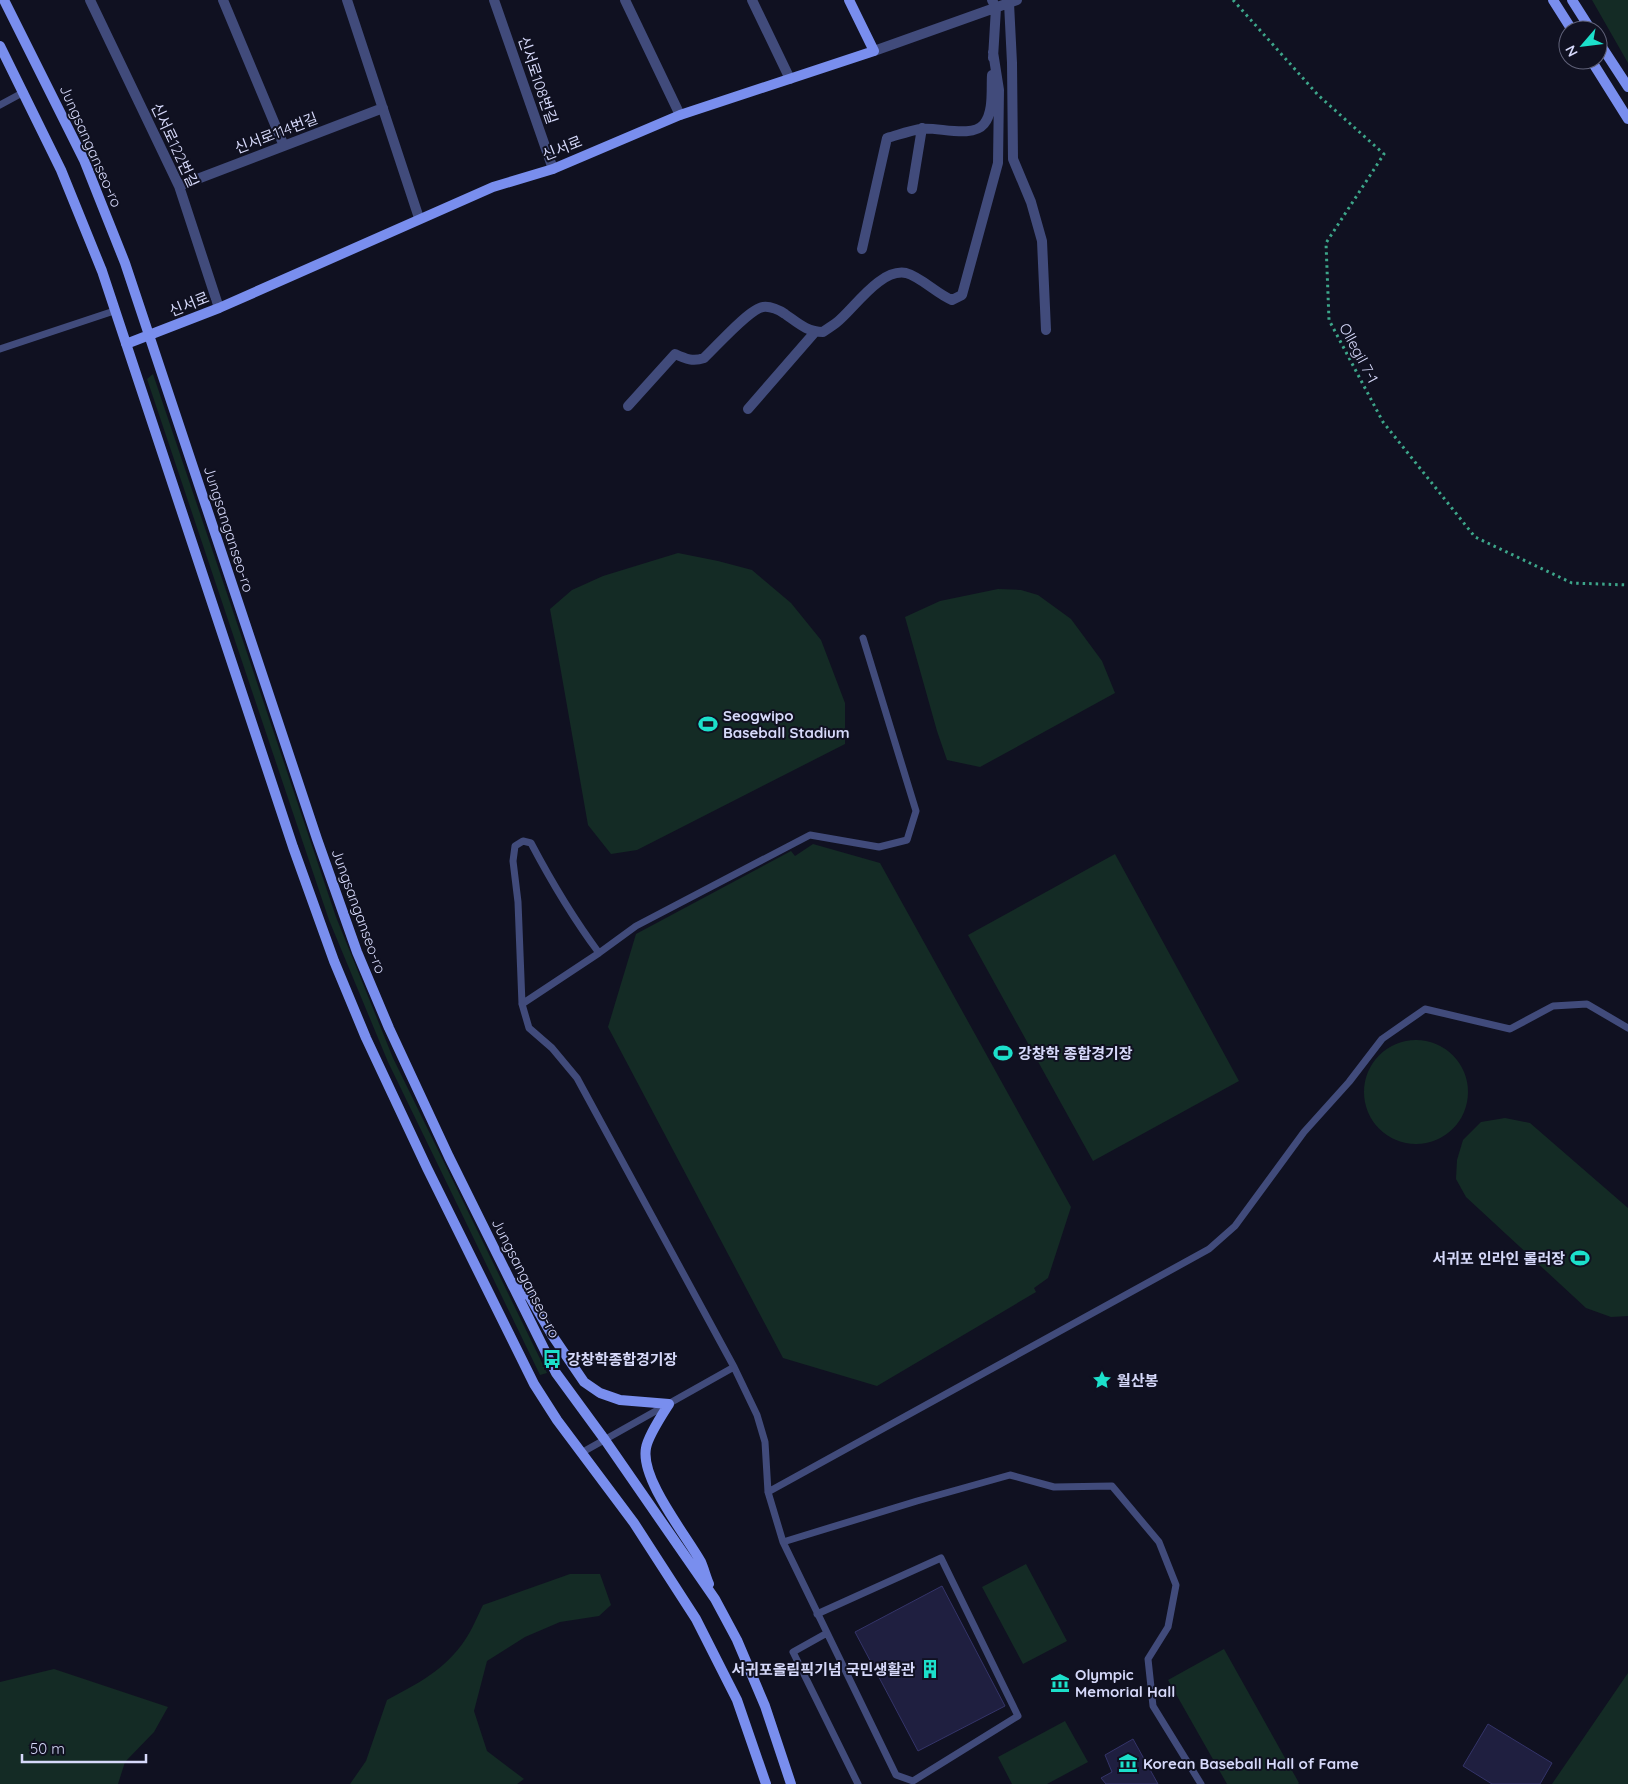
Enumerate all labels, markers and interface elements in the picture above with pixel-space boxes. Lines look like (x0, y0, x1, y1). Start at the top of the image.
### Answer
north arrow (1558, 20, 1608, 70)
street label: 신서로108번길 (514, 34, 562, 126)
text: N (1561, 42, 1582, 60)
street label: Jungsanganseo-ro (55, 82, 127, 210)
street label: 신서로122번길 (147, 100, 203, 190)
street label: 신서로114번길 (232, 108, 320, 158)
street label: 신서로 (539, 131, 585, 165)
street label: 신서로 (166, 287, 212, 321)
street label: Ollegil 7-1 (1335, 320, 1383, 386)
street label: Jungsanganseo-ro (200, 463, 258, 595)
place label: Seogwipo Baseball Stadium (723, 706, 850, 742)
sports icon: Seogwipo Baseball Stadium (697, 713, 719, 735)
street label: Jungsanganseo-ro (328, 846, 390, 976)
sports icon: 강창학 종합경기장 (992, 1042, 1014, 1064)
place label: 강창학 종합경기장 (1018, 1044, 1133, 1063)
street label: Jungsanganseo-ro (488, 1215, 564, 1341)
sports icon: 서귀포 인라인 롤러장 (1569, 1247, 1591, 1269)
place label: 서귀포 인라인 롤러장 (1432, 1249, 1565, 1268)
bus stop icon: 강창학종합경기장 (541, 1348, 563, 1370)
place label: 강창학종합경기장 (567, 1350, 678, 1369)
place icon: 월산봉 (1091, 1369, 1113, 1391)
place label: 월산봉 (1117, 1371, 1159, 1390)
building icon: 서귀포올림픽기념 국민생활관 (919, 1658, 941, 1680)
place label: 서귀포올림픽기념 국민생활관 (731, 1660, 915, 1679)
place label: Olympic Memorial Hall (1075, 1665, 1175, 1701)
museum icon: Olympic Memorial Hall (1049, 1672, 1071, 1694)
scale bar (22, 1732, 146, 1764)
text: 50 m (30, 1739, 65, 1758)
museum icon: Korean Baseball Hall of Fame (1117, 1752, 1139, 1774)
place label: Korean Baseball Hall of Fame (1143, 1754, 1359, 1773)

